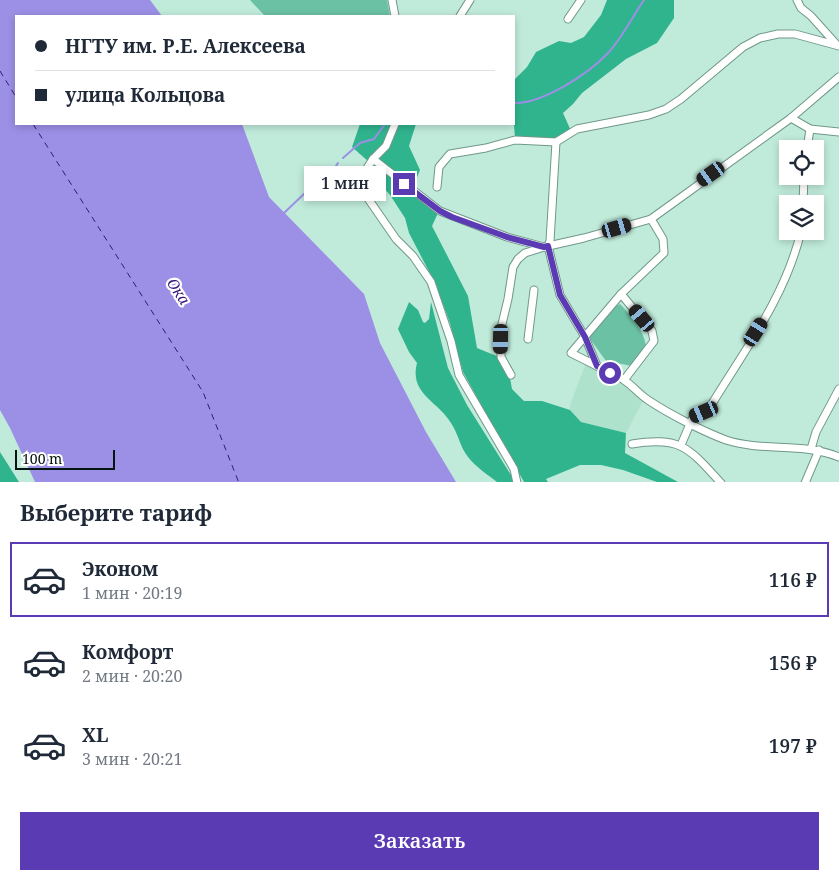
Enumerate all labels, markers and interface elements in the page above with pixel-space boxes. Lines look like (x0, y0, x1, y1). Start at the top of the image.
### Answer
text: НГТУ им. Р.Е. Алексеева (65, 33, 306, 59)
text: улица Кольцова (65, 82, 225, 108)
map controls (779, 140, 824, 240)
button: locate (779, 140, 824, 185)
car (694, 159, 727, 189)
callout: 1 мин (304, 166, 386, 202)
text: 1 мин (321, 172, 369, 194)
route end (393, 173, 415, 195)
button: layers (779, 195, 824, 240)
car (600, 217, 633, 239)
water label: Ока (163, 274, 195, 309)
car (626, 302, 657, 334)
car (741, 315, 770, 349)
car (493, 324, 508, 354)
route start (599, 362, 621, 384)
car (687, 399, 720, 425)
scale bar (15, 448, 115, 471)
text: 100 m (22, 449, 62, 468)
text: Выберите тариф (20, 497, 212, 527)
text: Эконом (82, 556, 158, 582)
icon: car (22, 557, 67, 602)
text: 116 ₽ (769, 567, 817, 593)
text: 1 мин · 20:19 (82, 582, 183, 604)
text: Комфорт (82, 639, 173, 665)
icon: car (22, 640, 67, 685)
text: 156 ₽ (769, 650, 817, 676)
text: 2 мин · 20:20 (82, 665, 183, 687)
text: XL (82, 722, 108, 748)
icon: car (22, 723, 67, 768)
text: 197 ₽ (769, 733, 817, 759)
text: 3 мин · 20:21 (82, 748, 183, 770)
button: Заказать (20, 812, 819, 870)

